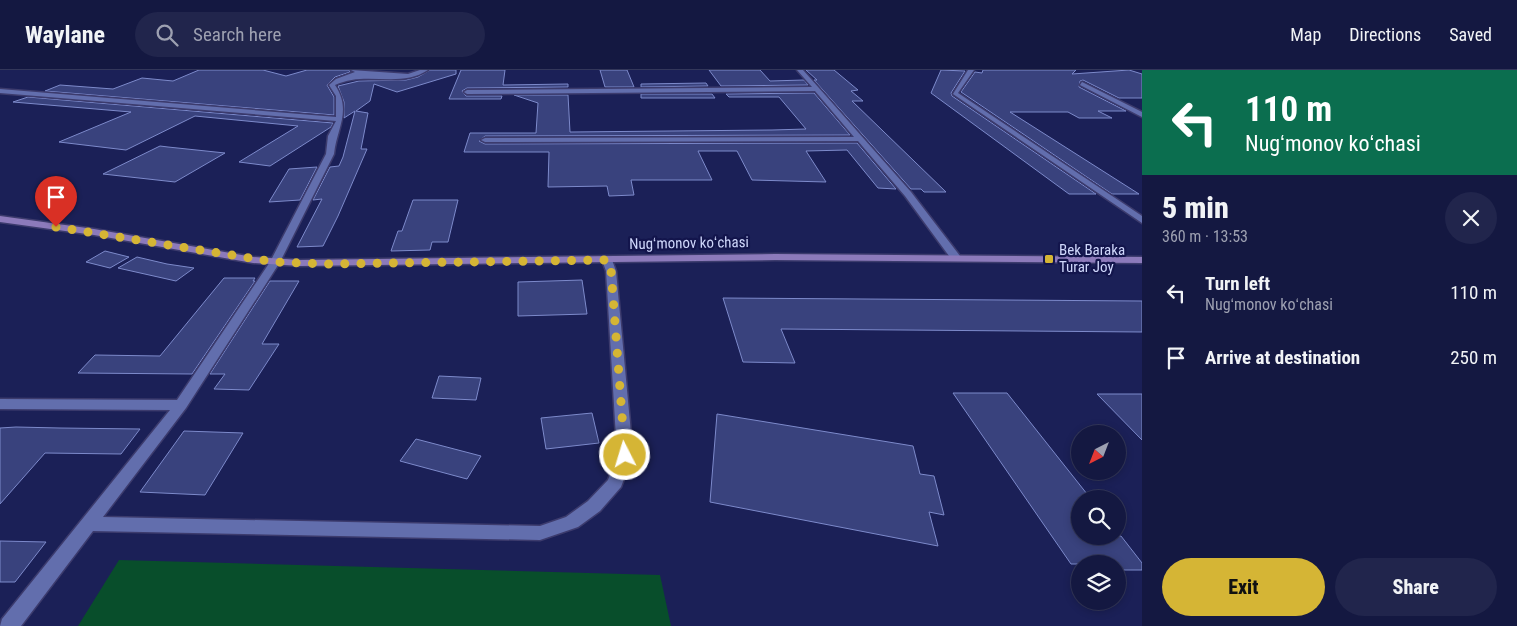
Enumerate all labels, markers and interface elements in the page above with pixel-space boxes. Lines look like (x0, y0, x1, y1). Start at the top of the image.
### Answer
search box (135, 12, 485, 57)
text: Waylane (25, 21, 105, 49)
icon: search (153, 21, 181, 49)
text: Search here (193, 23, 281, 46)
text: Map (1290, 24, 1321, 45)
text: Directions (1349, 24, 1421, 45)
text: Saved (1449, 24, 1492, 45)
text: 110 m (1245, 89, 1332, 130)
icon: left (1162, 90, 1227, 155)
text: Nugʻmonov koʻchasi (1245, 131, 1421, 156)
pin (35, 176, 77, 227)
icon: arrive (42, 183, 70, 211)
text: 5 min (1162, 190, 1229, 225)
button: close (1445, 192, 1497, 244)
text: 360 m · 13:53 (1162, 227, 1248, 246)
street label: Nugʻmonov koʻchasi (629, 233, 749, 253)
place label: Bek Baraka Turar Joy (1059, 241, 1125, 276)
marker: Bek Baraka Turar Joy (1043, 253, 1055, 265)
text: Turn left (1205, 272, 1270, 295)
icon: left (1162, 279, 1190, 307)
text: 110 m (1450, 281, 1497, 304)
text: Nugʻmonov koʻchasi (1205, 295, 1333, 314)
icon: arrive (1162, 344, 1190, 372)
text: Arrive at destination (1205, 346, 1360, 369)
text: 250 m (1450, 346, 1497, 369)
north arrow (1071, 425, 1126, 480)
map controls (1071, 425, 1126, 610)
position arrow (598, 428, 650, 480)
button: search (1071, 490, 1126, 545)
button: layers (1071, 555, 1126, 610)
button: Exit (1162, 558, 1325, 616)
button: Share (1335, 558, 1497, 616)

